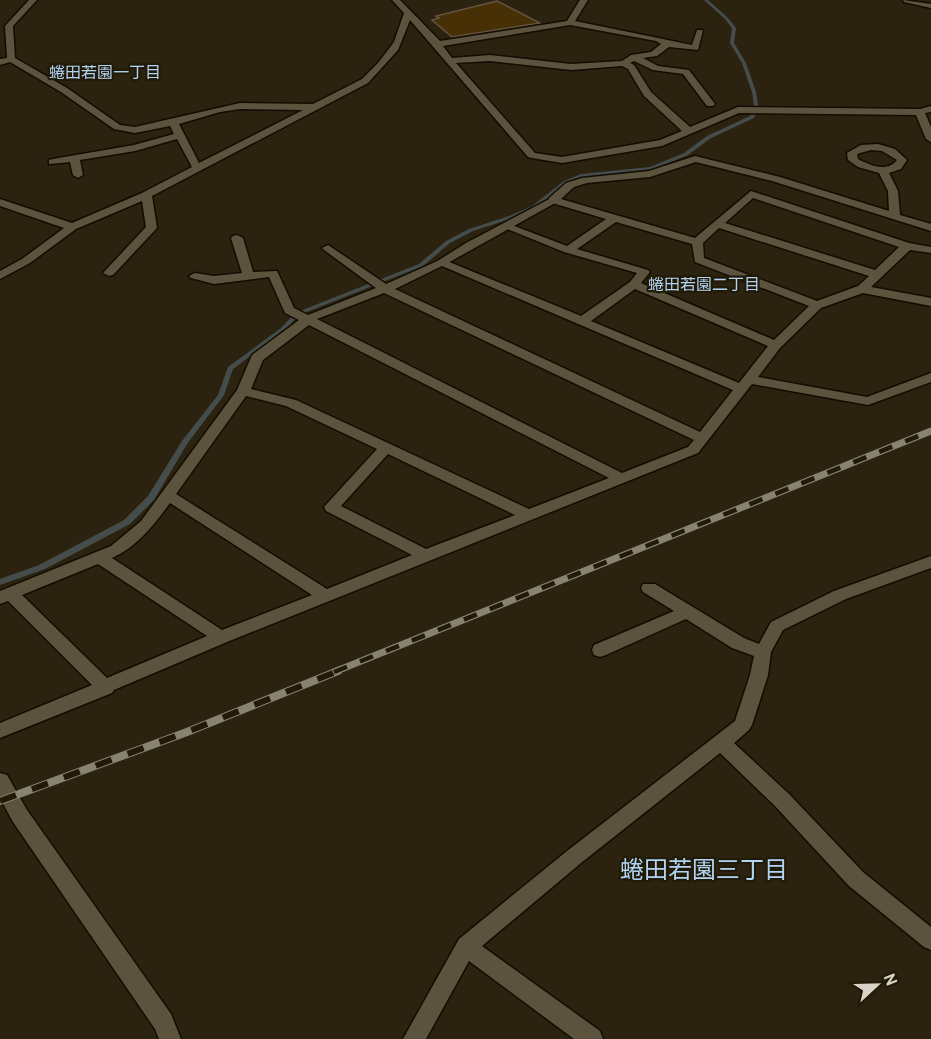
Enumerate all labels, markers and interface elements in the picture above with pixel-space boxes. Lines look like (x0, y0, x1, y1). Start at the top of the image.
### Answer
district label: 蜷田若園一丁目 (49, 64, 161, 84)
district label: 蜷田若園二丁目 (648, 276, 760, 296)
district label: 蜷田若園三丁目 (620, 857, 788, 887)
north arrow (847, 955, 907, 1015)
text: N (878, 971, 900, 989)

